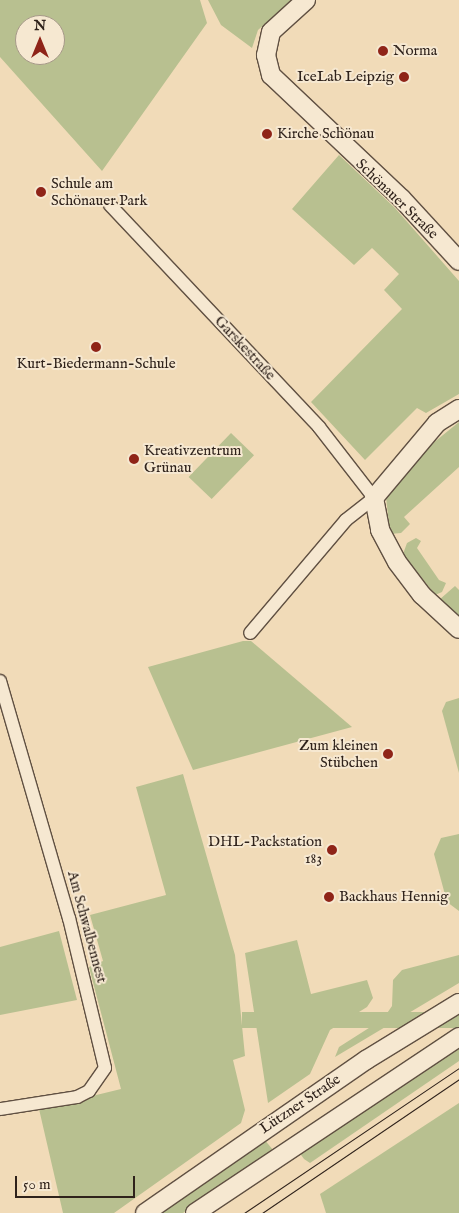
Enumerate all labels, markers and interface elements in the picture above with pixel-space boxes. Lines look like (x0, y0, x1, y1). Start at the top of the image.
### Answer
north arrow (15, 15, 65, 65)
text: N (34, 17, 46, 35)
place label: Norma (393, 42, 437, 60)
marker: Norma (377, 45, 389, 57)
place label: IceLab Leipzig (297, 68, 394, 86)
marker: IceLab Leipzig (398, 71, 410, 83)
place label: Kirche Schönau (277, 125, 374, 143)
marker: Kirche Schönau (261, 128, 273, 140)
street label: Schönauer Straße (352, 155, 442, 243)
place label: Schule am Schönauer Park (51, 174, 148, 209)
marker: Schule am Schönauer Park (35, 186, 47, 198)
street label: Garskestraße (211, 312, 279, 384)
marker: Kurt-Biedermann-Schule (90, 341, 102, 353)
place label: Kurt-Biedermann-Schule (16, 355, 176, 373)
place label: Kreativzentrum Grünau (144, 441, 241, 476)
marker: Kreativzentrum Grünau (128, 453, 140, 465)
place label: Zum kleinen Stübchen (299, 736, 378, 771)
marker: Zum kleinen Stübchen (382, 748, 394, 760)
place label: DHL-Packstation 183 (208, 832, 322, 867)
marker: DHL-Packstation 183 (326, 844, 338, 856)
street label: Am Schwalbennest (63, 869, 111, 985)
place label: Backhaus Hennig (339, 888, 448, 906)
marker: Backhaus Hennig (323, 891, 335, 903)
street label: Lützner Straße (256, 1070, 344, 1138)
scale bar (18, 1166, 138, 1198)
text: 50 m (23, 1175, 51, 1194)

